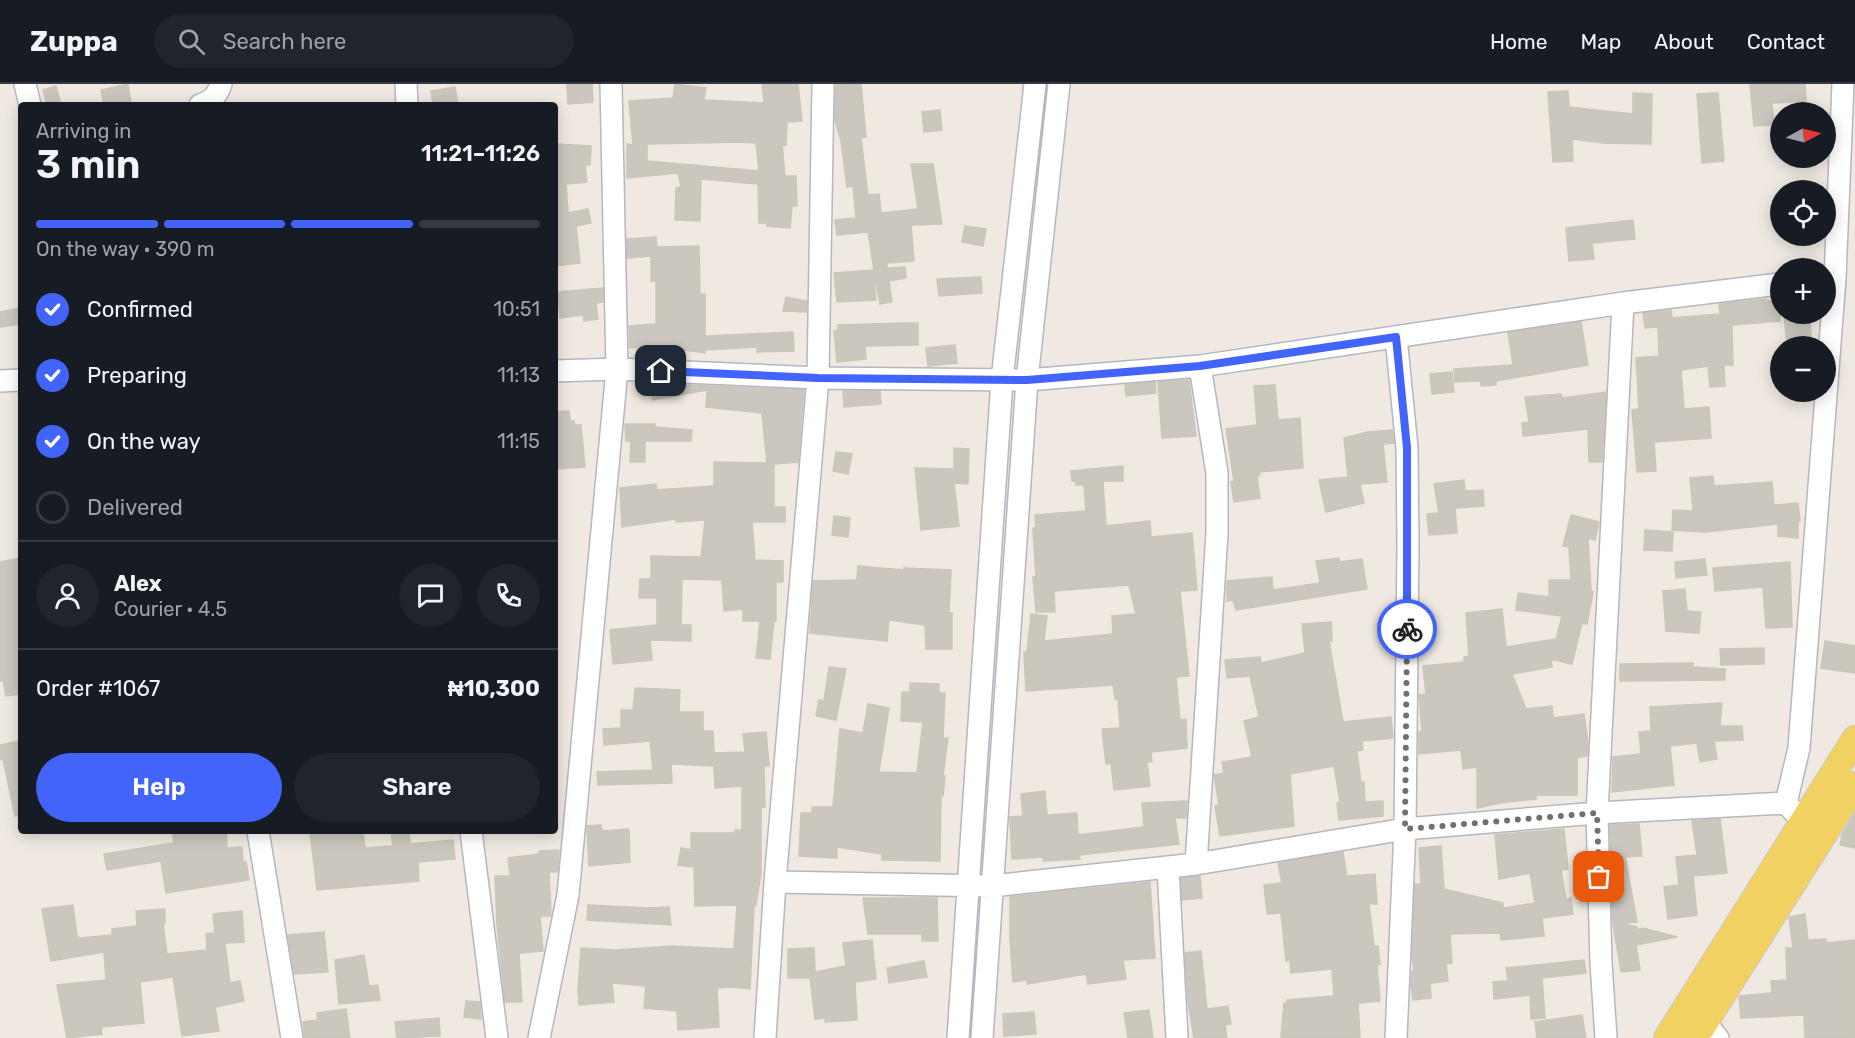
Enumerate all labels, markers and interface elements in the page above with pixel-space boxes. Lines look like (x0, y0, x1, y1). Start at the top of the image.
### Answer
search box (154, 14, 574, 68)
text: Zuppa (30, 25, 118, 58)
icon: search (175, 25, 208, 58)
text: Search here (223, 28, 346, 55)
text: Home (1490, 29, 1547, 54)
text: Map (1580, 29, 1621, 54)
text: About (1654, 29, 1714, 54)
text: Contact (1747, 29, 1825, 54)
north arrow (1770, 102, 1836, 168)
map controls (1770, 102, 1836, 402)
text: Arriving in (36, 119, 131, 143)
text: 11:21–11:26 (421, 140, 540, 167)
text: 3 min (36, 142, 141, 188)
button: locate (1770, 180, 1836, 246)
text: On the way · 390 m (36, 237, 215, 261)
button: + (1770, 258, 1836, 324)
icon: check (36, 293, 69, 326)
text: Confirmed (87, 296, 193, 323)
text: 10:51 (493, 297, 540, 321)
button: − (1770, 336, 1836, 402)
pin (635, 345, 686, 396)
icon: home (644, 354, 677, 387)
icon: check (36, 359, 69, 392)
text: Preparing (87, 362, 187, 389)
text: 11:13 (497, 363, 540, 387)
icon: check (36, 425, 69, 458)
text: On the way (87, 428, 201, 455)
text: 11:15 (497, 429, 540, 453)
text: Delivered (87, 494, 183, 521)
button: person (36, 564, 99, 627)
button: chat (399, 564, 462, 627)
button: phone (477, 564, 540, 627)
text: Alex (114, 570, 162, 597)
text: Courier · 4.5 (114, 597, 227, 621)
courier (1377, 599, 1437, 659)
icon: bike (1391, 613, 1424, 646)
text: Order #1067 (36, 675, 160, 702)
text: ₦10,300 (448, 675, 540, 702)
button: Help (36, 753, 282, 822)
button: Share (294, 753, 540, 822)
pin (1573, 851, 1624, 902)
icon: bag (1582, 860, 1615, 893)

